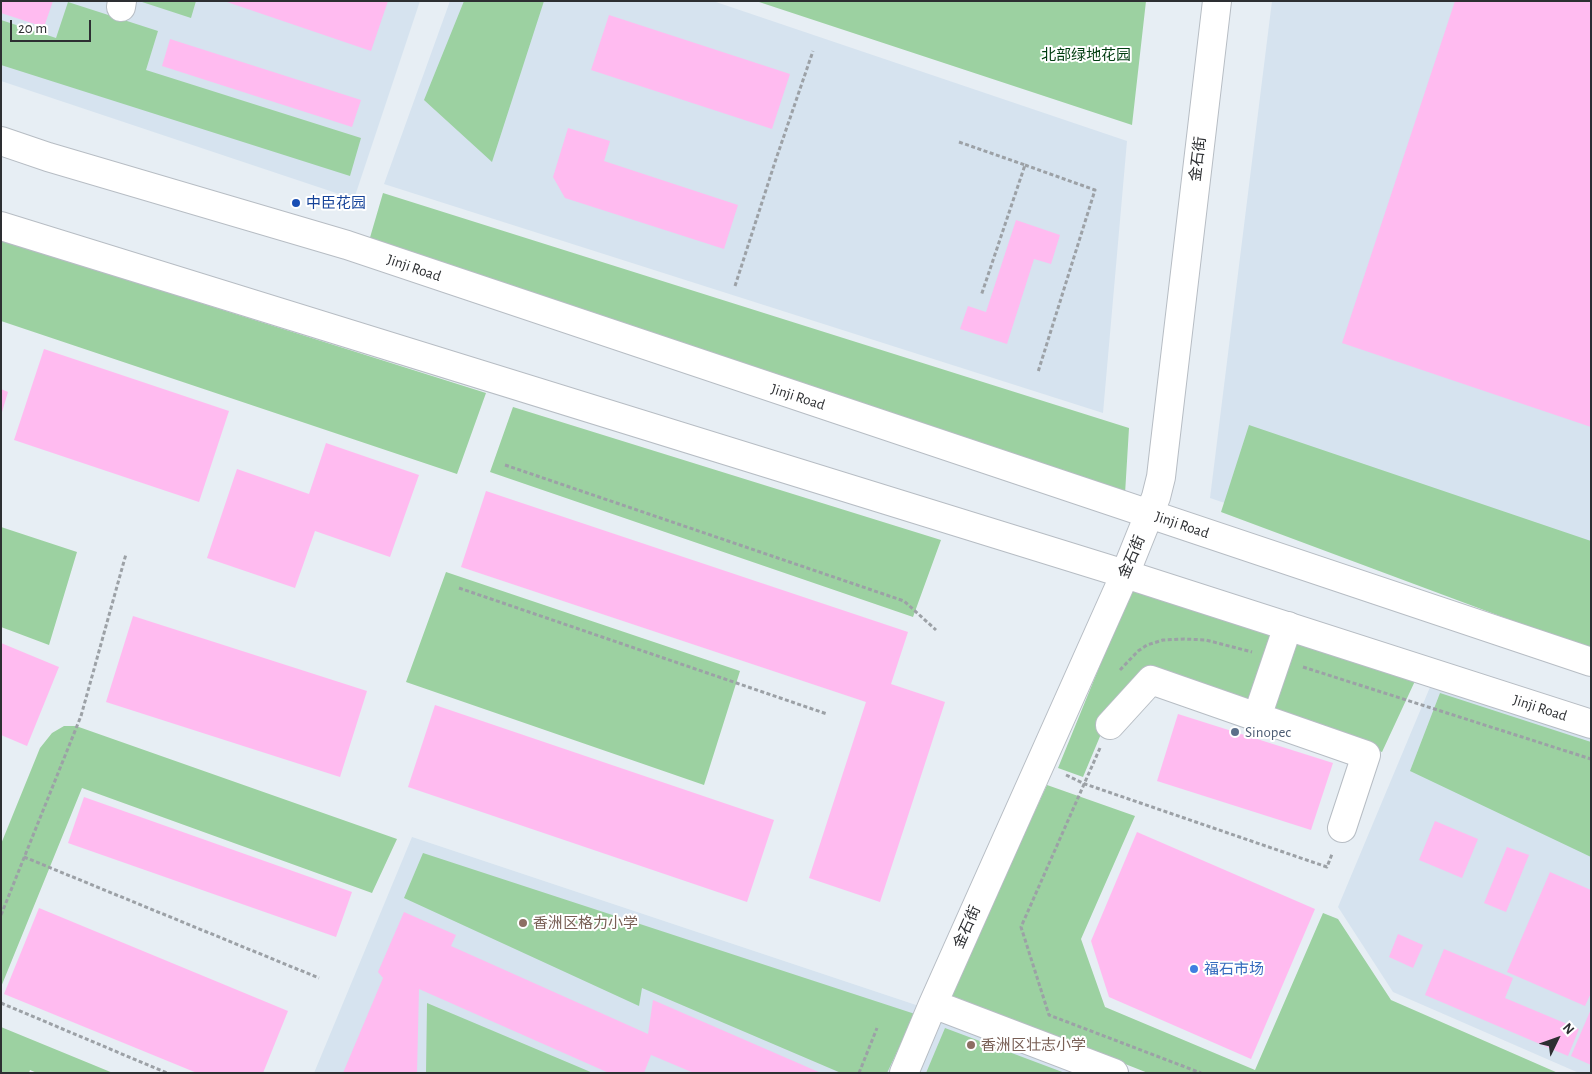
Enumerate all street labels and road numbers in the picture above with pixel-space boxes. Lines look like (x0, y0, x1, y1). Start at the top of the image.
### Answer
street label: 金石街 (1186, 136, 1210, 182)
street label: Jinji Road (385, 250, 443, 286)
street label: Jinji Road (769, 380, 827, 414)
street label: Jinji Road (1153, 507, 1211, 543)
street label: 金石街 (1115, 533, 1149, 581)
street label: Jinji Road (1511, 691, 1569, 725)
street label: 金石街 (950, 903, 984, 951)

